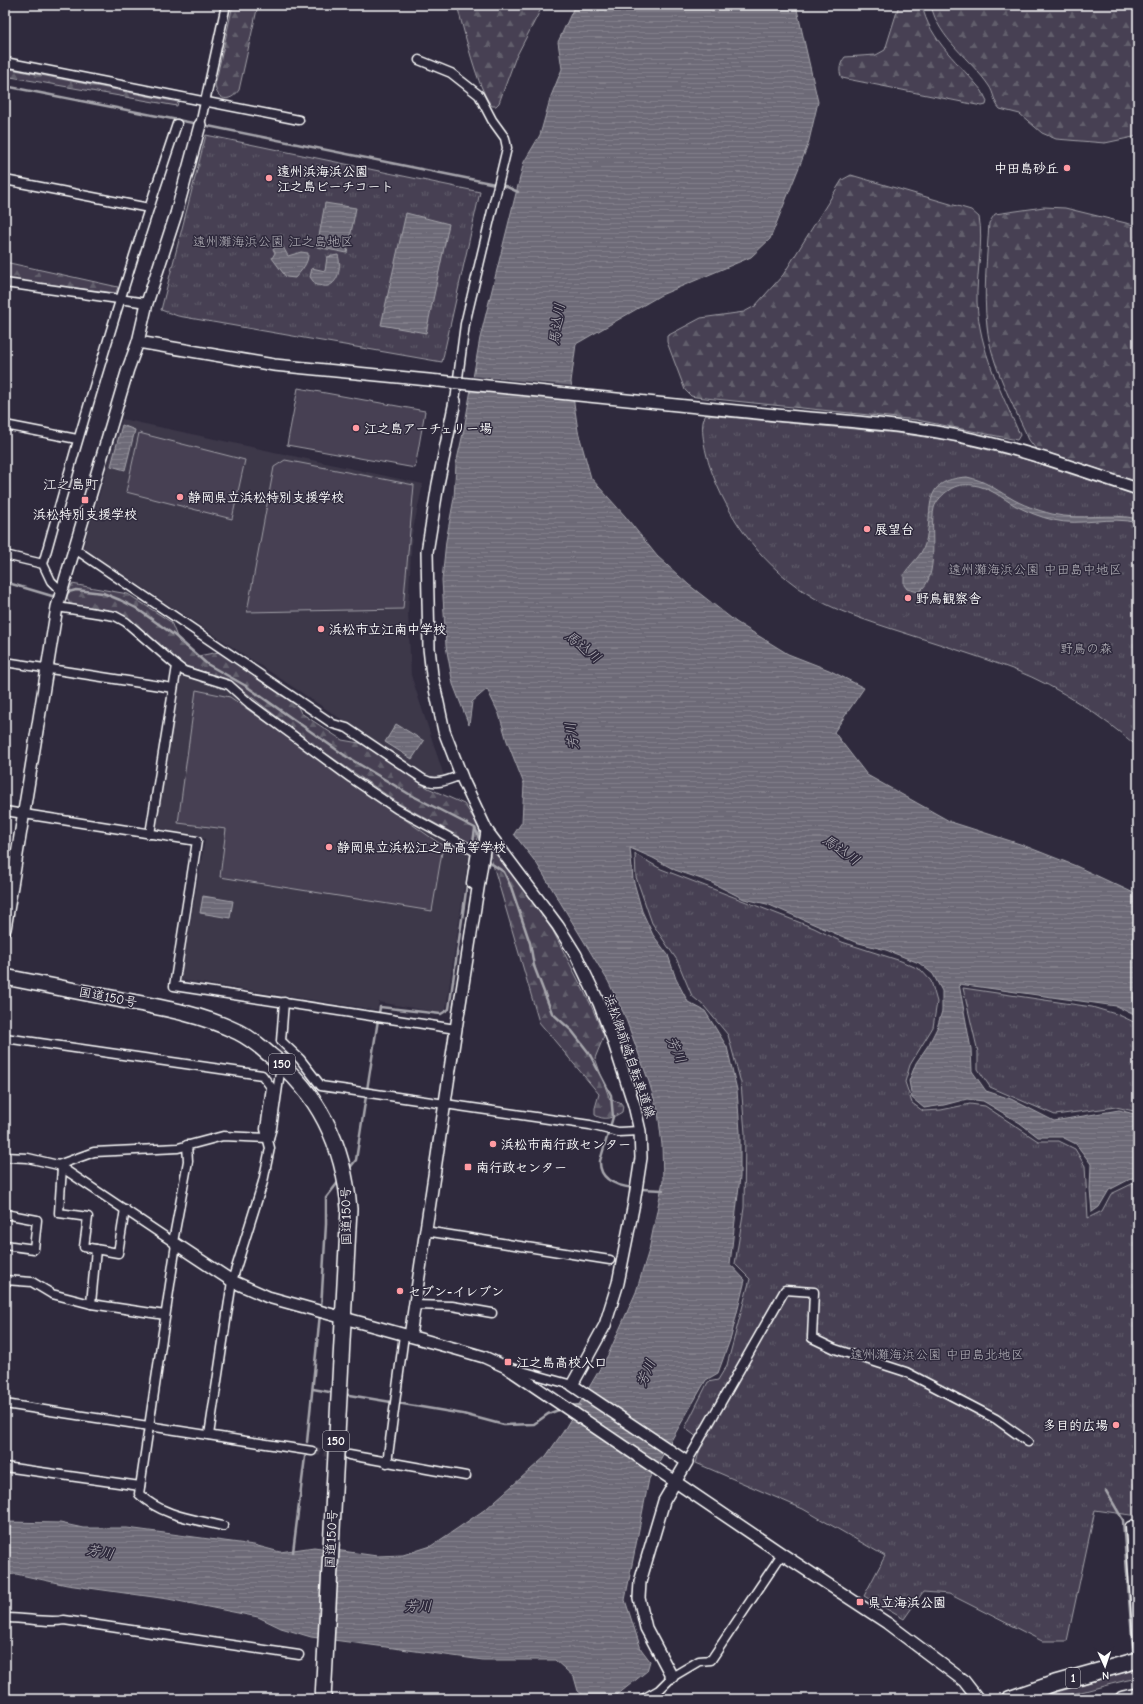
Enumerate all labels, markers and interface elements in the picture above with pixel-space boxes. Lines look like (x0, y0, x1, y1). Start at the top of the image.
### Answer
place label: 中田島砂丘 (994, 161, 1059, 176)
marker: 中田島砂丘 (1062, 163, 1072, 173)
place label: 遠州浜海浜公園 江之島ビーチコート (277, 164, 393, 194)
marker: 遠州浜海浜公園 江之島ビーチコート (264, 173, 274, 183)
park label: 遠州灘海浜公園 江之島地区 (193, 234, 353, 249)
water label: 馬込川 (546, 302, 568, 346)
place label: 江之島アーチェリー場 (364, 421, 492, 436)
marker: 江之島アーチェリー場 (351, 423, 361, 433)
district label: 江之島町 (43, 476, 99, 493)
place label: 静岡県立浜松特別支援学校 (188, 490, 344, 505)
marker: 静岡県立浜松特別支援学校 (175, 492, 185, 502)
marker: 浜松特別支援学校 (80, 495, 90, 505)
place label: 浜松特別支援学校 (33, 507, 137, 522)
place label: 展望台 (875, 522, 914, 537)
marker: 展望台 (862, 524, 872, 534)
park label: 遠州灘海浜公園 中田島中地区 (948, 562, 1122, 577)
place label: 野鳥観察舎 (916, 591, 981, 606)
marker: 野鳥観察舎 (903, 593, 913, 603)
place label: 浜松市立江南中学校 (329, 622, 446, 637)
marker: 浜松市立江南中学校 (316, 624, 326, 634)
water label: 馬込川 (561, 627, 605, 667)
park label: 野鳥の森 (1060, 641, 1112, 656)
water label: 芳川 (562, 721, 582, 751)
water label: 馬込川 (819, 831, 863, 869)
place label: 静岡県立浜松江之島高等学校 (337, 840, 506, 855)
marker: 静岡県立浜松江之島高等学校 (324, 842, 334, 852)
street label: 国道150号 (78, 984, 138, 1010)
street label: 浜松御前崎自転車道線 (602, 992, 659, 1121)
water label: 芳川 (663, 1034, 689, 1066)
road number: 150 (269, 1054, 295, 1074)
place label: 浜松市南行政センター (501, 1137, 631, 1152)
marker: 浜松市南行政センター (488, 1139, 498, 1149)
place label: 南行政センター (476, 1160, 567, 1175)
marker: 南行政センター (463, 1162, 473, 1172)
street label: 国道150号 (338, 1186, 354, 1246)
place label: セブン-イレブン (408, 1284, 504, 1299)
marker: セブン-イレブン (395, 1286, 405, 1296)
park label: 遠州灘海浜公園 中田島北地区 (850, 1347, 1024, 1362)
place label: 江之島高校入口 (516, 1355, 607, 1370)
marker: 江之島高校入口 (503, 1357, 513, 1367)
water label: 芳川 (633, 1357, 659, 1389)
place label: 多目的広場 (1043, 1418, 1108, 1433)
marker: 多目的広場 (1111, 1420, 1121, 1430)
road number: 150 (323, 1431, 349, 1451)
street label: 国道150号 (322, 1509, 340, 1569)
water label: 芳川 (85, 1541, 115, 1563)
place label: 県立海浜公園 (868, 1595, 946, 1610)
marker: 県立海浜公園 (855, 1597, 865, 1607)
water label: 芳川 (404, 1598, 432, 1615)
north arrow (1085, 1646, 1125, 1686)
road number: 1 (1066, 1668, 1080, 1688)
text: N (1102, 1669, 1109, 1682)

